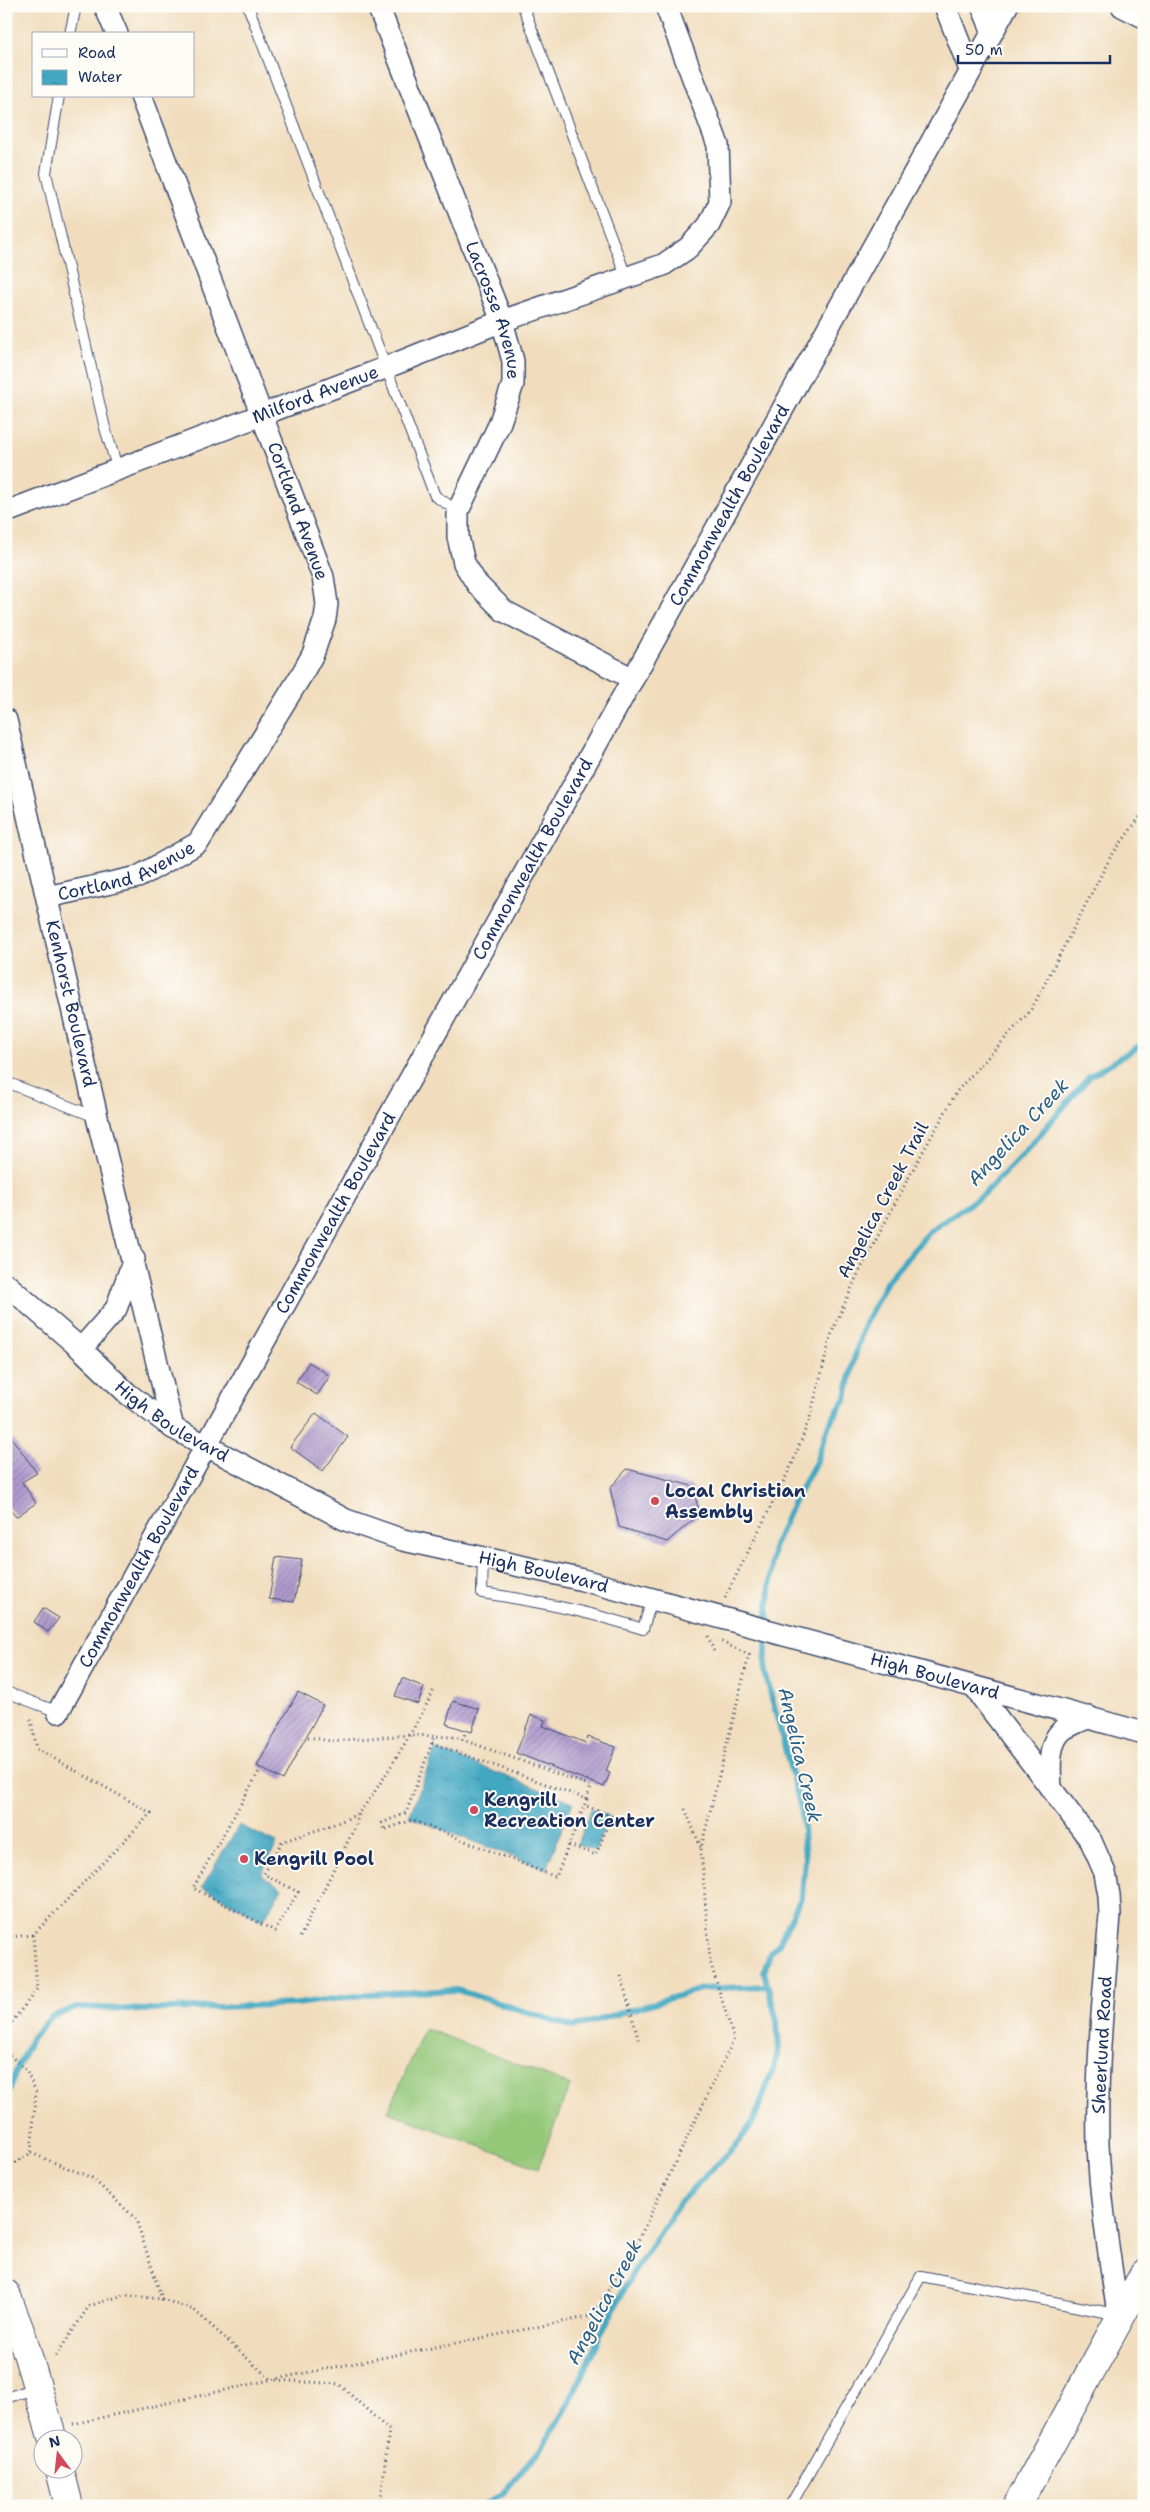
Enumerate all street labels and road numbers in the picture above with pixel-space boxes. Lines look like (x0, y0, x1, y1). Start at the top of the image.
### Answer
street label: Lacrosse Avenue (460, 238, 525, 379)
street label: Milford Avenue (249, 360, 382, 429)
street label: Commonwealth Boulevard (664, 400, 795, 610)
street label: Cortland Avenue (262, 439, 334, 583)
street label: Commonwealth Boulevard (467, 754, 598, 964)
street label: Cortland Avenue (55, 835, 199, 906)
street label: Kenhorst Boulevard (40, 918, 102, 1089)
street label: Commonwealth Boulevard (270, 1108, 401, 1318)
street label: Angelica Creek Trail (832, 1117, 935, 1282)
street label: High Boulevard (109, 1375, 233, 1468)
street label: Commonwealth Boulevard (73, 1462, 204, 1672)
street label: High Boulevard (476, 1545, 611, 1598)
street label: High Boulevard (867, 1647, 1002, 1705)
street label: Sheerlund Road (1086, 1975, 1118, 2115)

